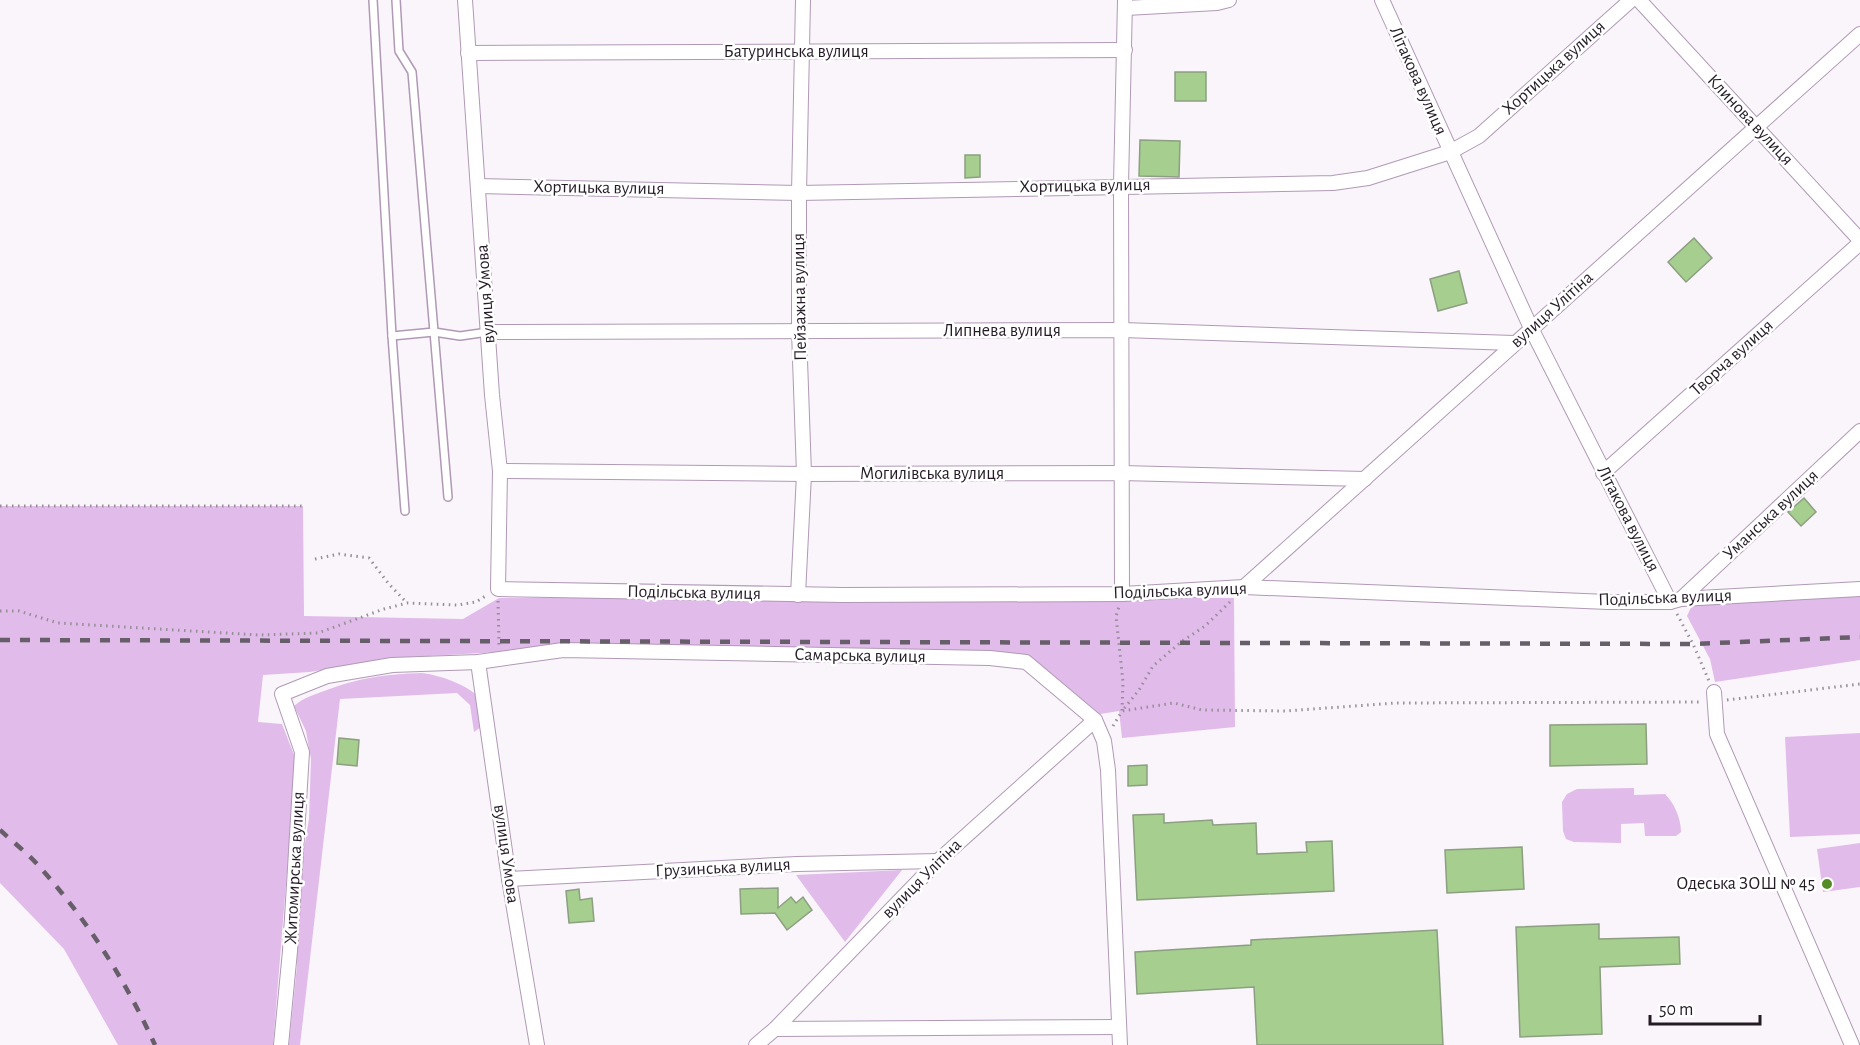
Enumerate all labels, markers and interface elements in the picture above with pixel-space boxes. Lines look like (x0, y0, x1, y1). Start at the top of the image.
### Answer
street label: Хортицька вулиця (1499, 17, 1609, 119)
street label: Літакова вулиця (1386, 24, 1450, 138)
street label: Батуринська вулиця (723, 43, 869, 61)
street label: Клинова вулиця (1704, 71, 1796, 169)
street label: Хортицька вулиця (1019, 176, 1151, 196)
street label: Хортицька вулиця (533, 178, 665, 198)
street label: Пейзажна вулиця (790, 233, 810, 361)
street label: вулиця Умова (474, 244, 498, 344)
street label: вулиця Улітіна (1507, 268, 1597, 352)
street label: Творча вулиця (1687, 316, 1777, 400)
street label: Липнева вулиця (943, 322, 1061, 340)
street label: Літакова вулиця (1594, 463, 1662, 575)
street label: Могилівська вулиця (860, 465, 1004, 483)
street label: Уманська вулиця (1720, 467, 1822, 563)
street label: Подільська вулиця (1113, 580, 1247, 602)
street label: Подільська вулиця (627, 583, 761, 603)
street label: Подільська вулиця (1598, 587, 1732, 609)
street label: Самарська вулиця (794, 646, 926, 666)
street label: Житомирська вулиця (282, 791, 308, 945)
street label: вулиця Умова (490, 803, 522, 905)
street label: вулиця Улітіна (879, 836, 965, 922)
street label: Грузинська вулиця (655, 855, 791, 881)
place label: Одеська ЗОШ № 45 (1676, 875, 1815, 893)
marker: Одеська ЗОШ № 45 (1820, 877, 1834, 891)
scale bar (1650, 988, 1760, 1026)
text: 50 m (1659, 1001, 1693, 1019)

